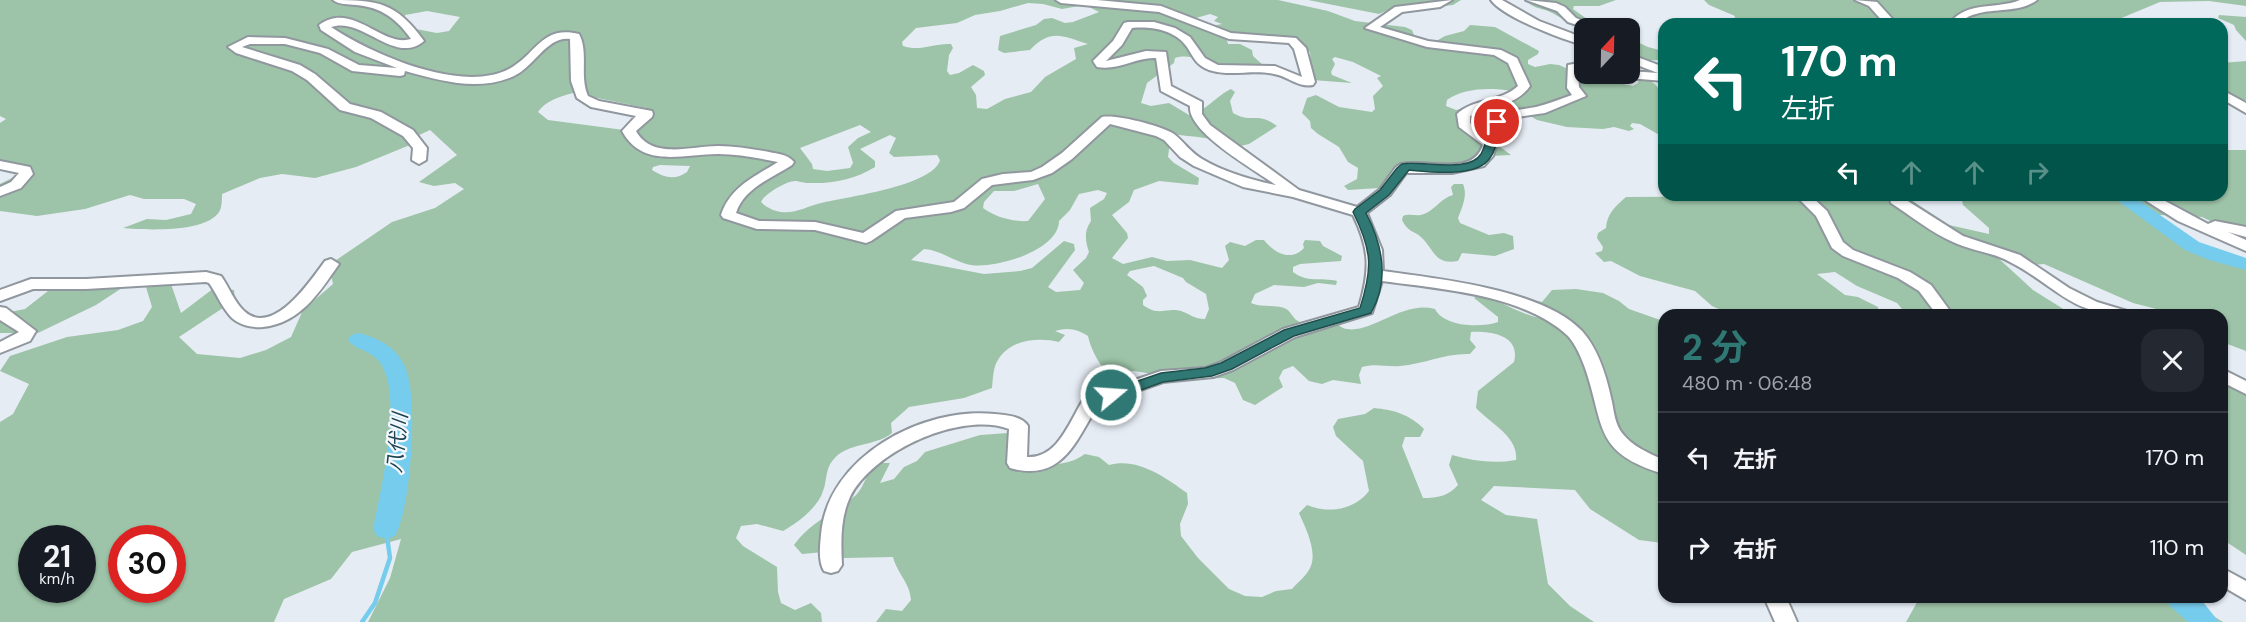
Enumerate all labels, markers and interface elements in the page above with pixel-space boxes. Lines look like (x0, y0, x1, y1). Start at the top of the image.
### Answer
north arrow (1574, 18, 1640, 84)
map controls (1574, 18, 1640, 84)
text: 170 m (1781, 34, 1898, 89)
icon: left (1682, 42, 1760, 120)
text: 左折 (1781, 91, 1835, 126)
pin (1471, 96, 1522, 147)
icon: arrive (1480, 105, 1513, 138)
icon: left (1832, 156, 1865, 189)
icon: ahead (1895, 156, 1928, 189)
icon: ahead (1958, 156, 1991, 189)
icon: right (2021, 156, 2054, 189)
text: 2 分 (1682, 324, 1747, 371)
button: close (2141, 329, 2204, 392)
position arrow (1079, 363, 1143, 427)
text: 480 m · 06:48 (1682, 370, 1812, 396)
water label: 八代川 (381, 410, 413, 474)
icon: left (1682, 441, 1715, 474)
text: 170 m (2145, 443, 2204, 472)
text: 左折 (1733, 445, 1777, 474)
speed limit sign: 30 (108, 525, 186, 603)
icon: right (1682, 531, 1715, 564)
text: 110 m (2150, 533, 2204, 562)
text: 右折 (1733, 535, 1777, 564)
text: 21 (43, 537, 71, 576)
text: km/h (39, 569, 75, 589)

